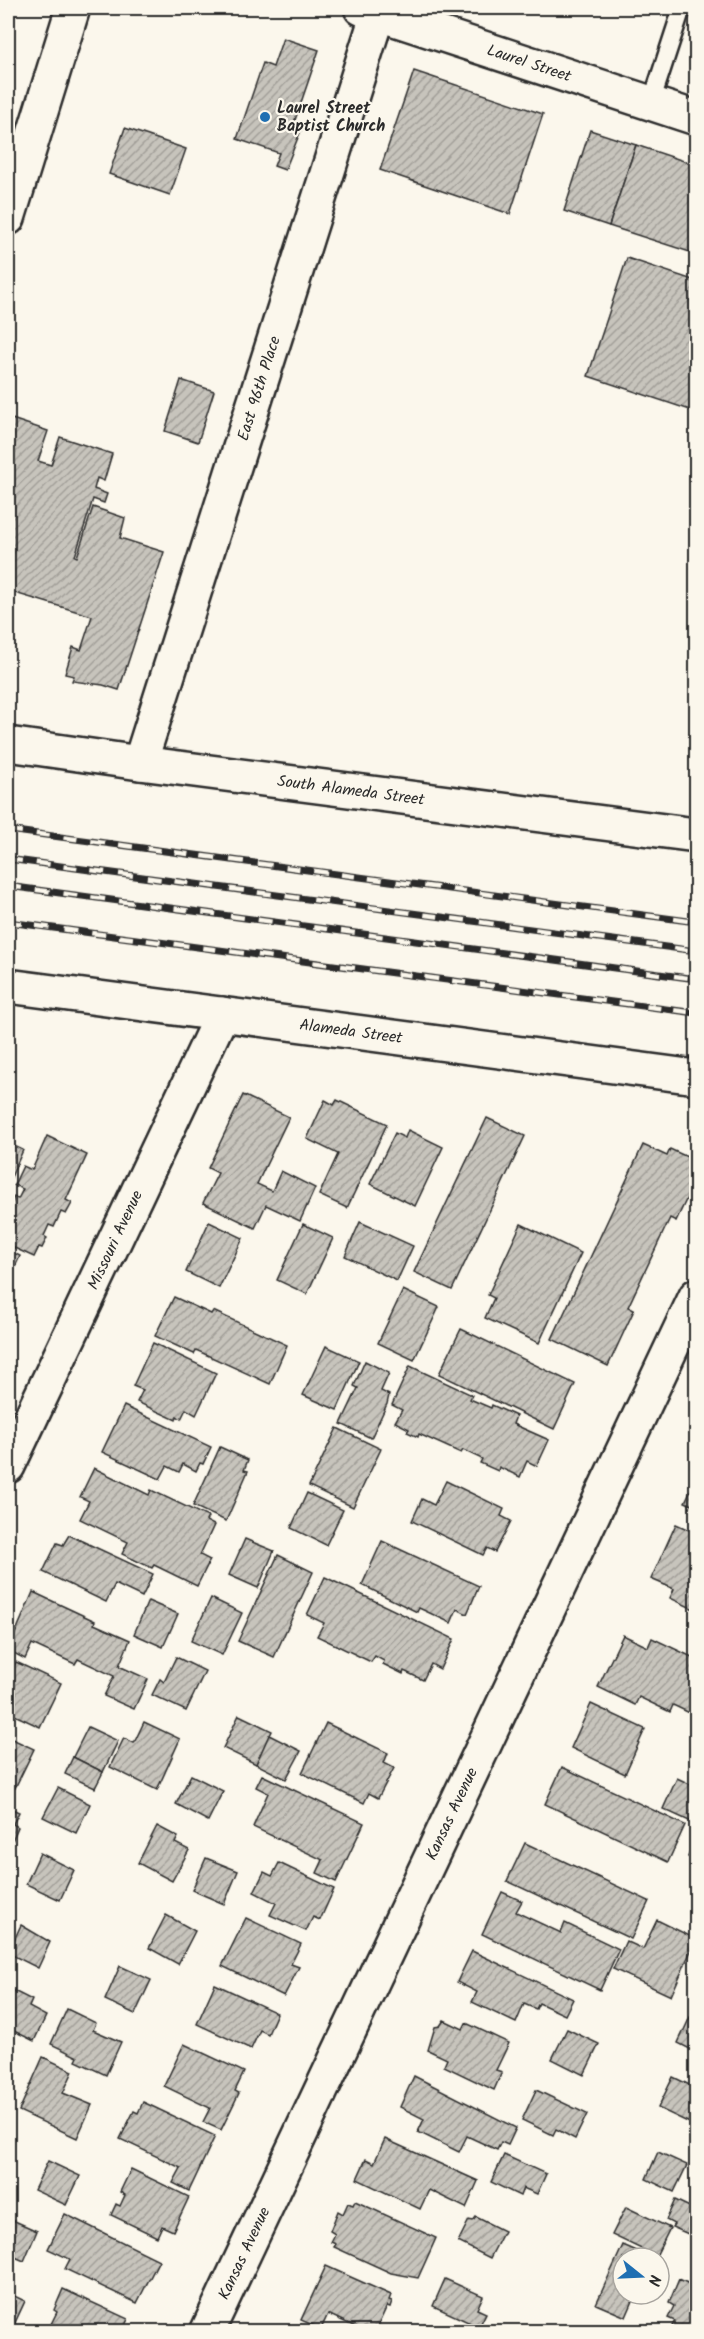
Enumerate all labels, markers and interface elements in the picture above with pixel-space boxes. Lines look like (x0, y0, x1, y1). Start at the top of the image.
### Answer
street label: Laurel Street (484, 38, 575, 89)
place label: Laurel Street Baptist Church (277, 96, 385, 139)
marker: Laurel Street Baptist Church (258, 110, 272, 124)
street label: East 96th Place (231, 333, 287, 444)
street label: South Alameda Street (276, 768, 427, 812)
street label: Alameda Street (298, 1012, 405, 1051)
street label: Missouri Avenue (81, 1186, 149, 1294)
street label: Kansas Avenue (419, 1763, 484, 1864)
street label: Kansas Avenue (211, 2203, 277, 2304)
north arrow (611, 2246, 671, 2306)
text: N (640, 2272, 667, 2289)

